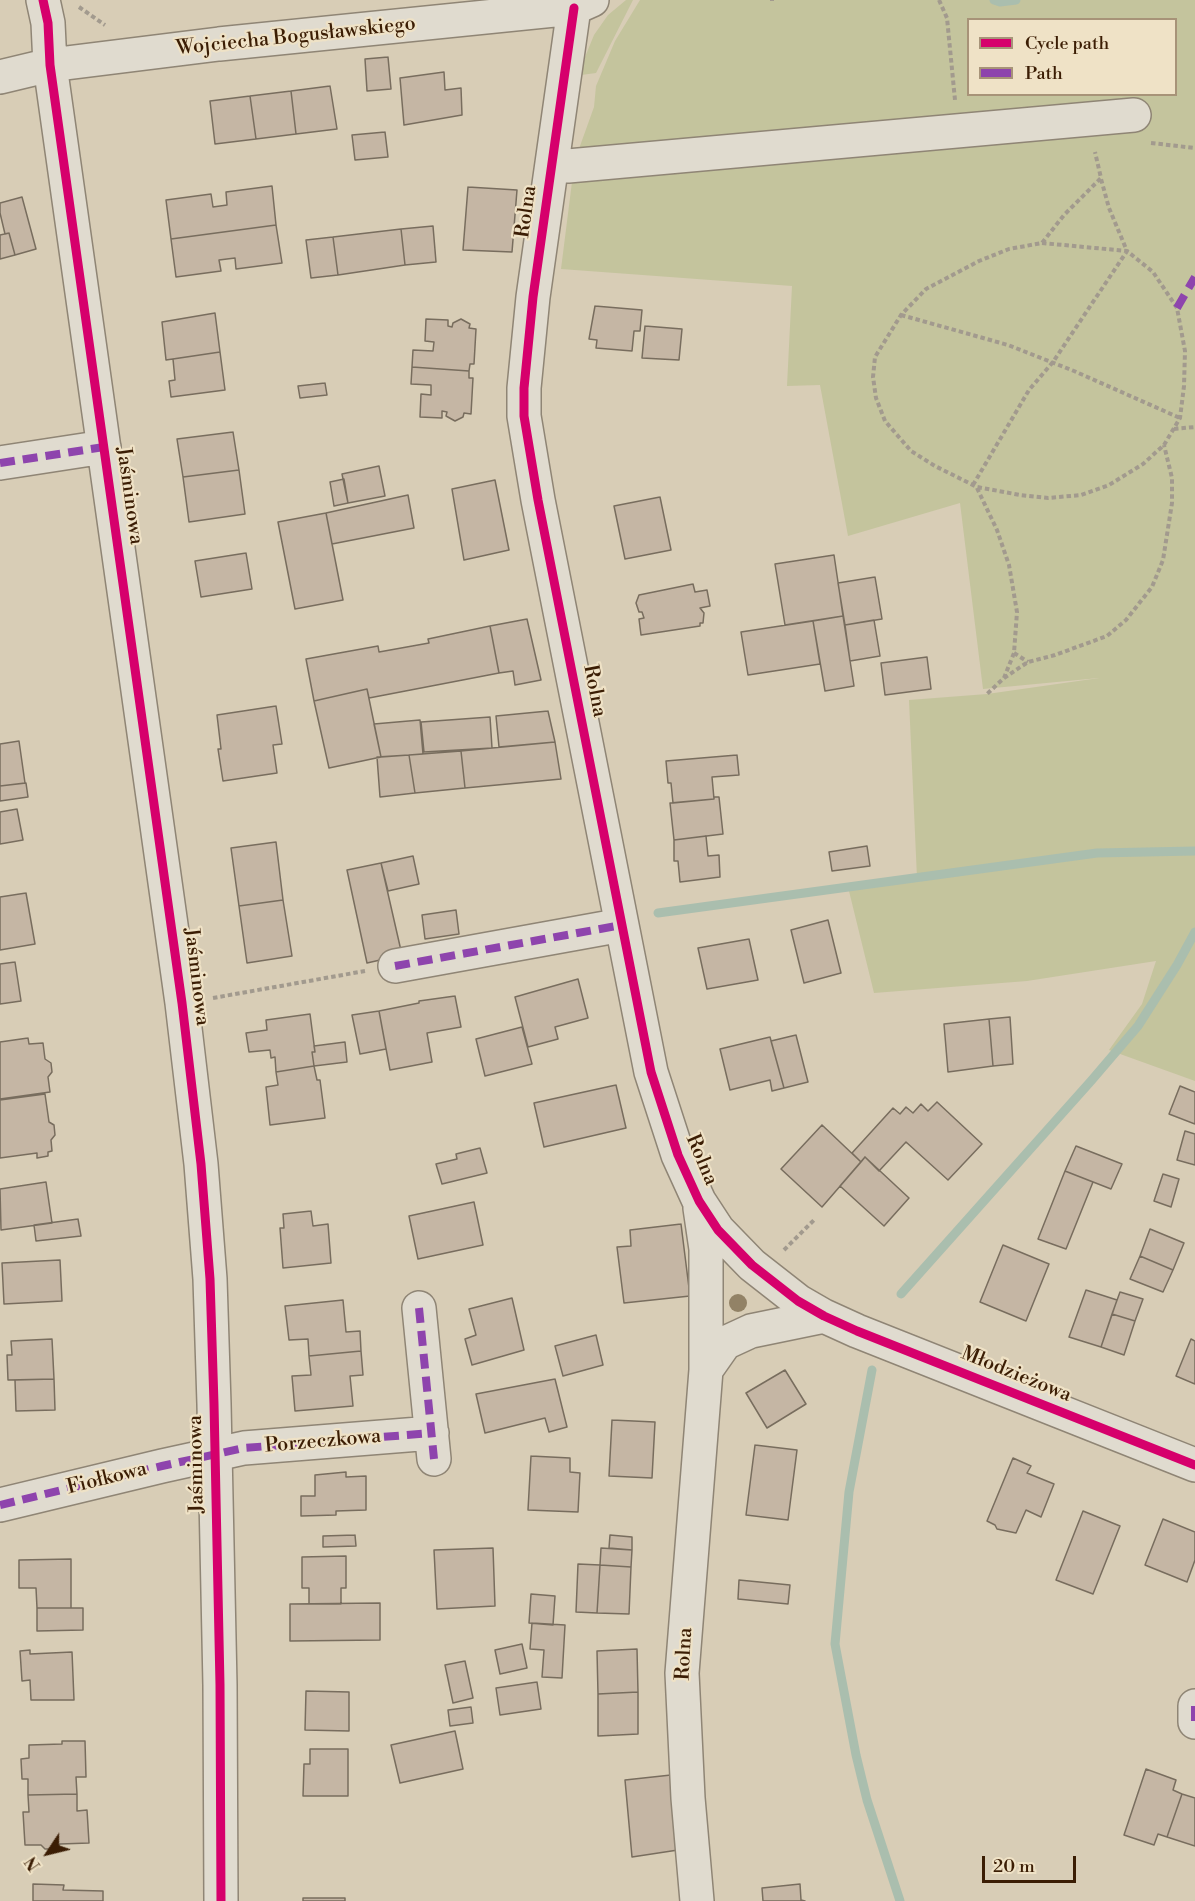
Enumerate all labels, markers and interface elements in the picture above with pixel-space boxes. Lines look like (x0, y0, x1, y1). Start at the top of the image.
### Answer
street label: Wojciecha Bogusławskiego (175, 12, 417, 62)
legend (967, 18, 1177, 96)
text: Cycle path (1025, 32, 1109, 55)
text: Path (1025, 62, 1063, 85)
street label: Rolna (511, 184, 543, 240)
street label: Jaśminowa (110, 446, 148, 546)
street label: Rolna (577, 663, 611, 719)
street label: Jaśminowa (178, 927, 214, 1027)
street label: Rolna (680, 1131, 722, 1189)
street label: Młodzieżowa (957, 1342, 1075, 1408)
street label: Jaśminowa (184, 1415, 210, 1513)
street label: Porzeczkowa (264, 1425, 382, 1459)
street label: Fiołkowa (64, 1457, 150, 1501)
street label: Rolna (672, 1627, 698, 1681)
north arrow (18, 1823, 78, 1883)
scale bar (985, 1844, 1080, 1882)
text: N (21, 1852, 45, 1874)
text: 20 m (993, 1855, 1035, 1878)

